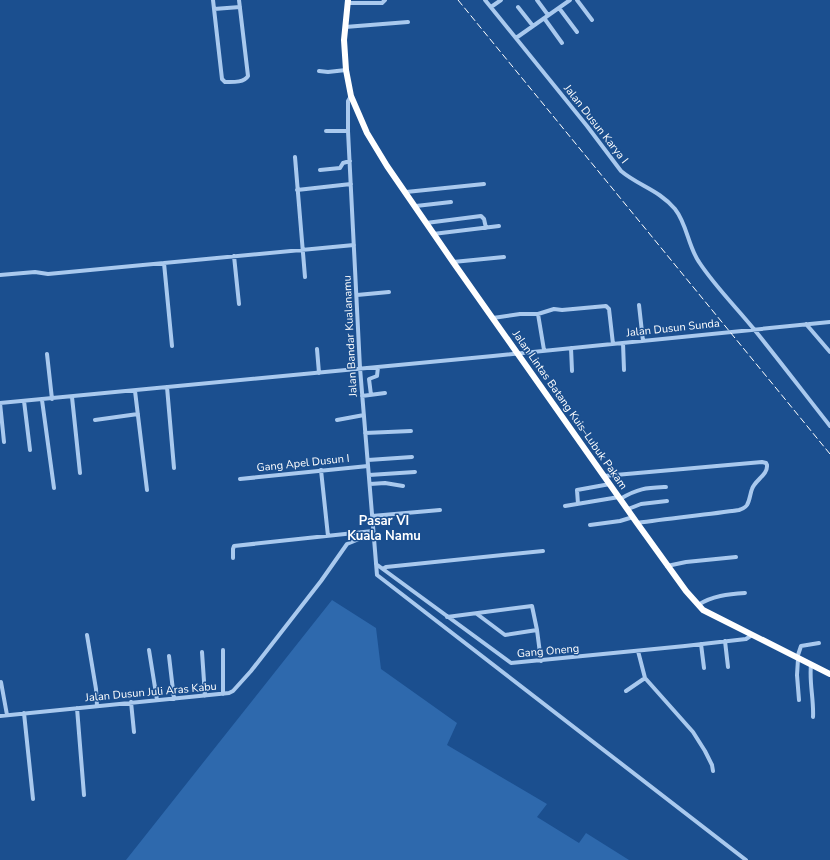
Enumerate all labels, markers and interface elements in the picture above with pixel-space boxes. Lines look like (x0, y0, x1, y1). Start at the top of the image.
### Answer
street label: Jalan Dusun Karya I (560, 81, 632, 167)
street label: Jalan Bandar Kualanamu (339, 275, 361, 398)
street label: Jalan Dusun Sunda (625, 316, 721, 340)
street label: Jalan Lintas Batang Kuis–Lubuk Pakam (508, 327, 631, 493)
street label: Gang Apel Dusun I (256, 451, 350, 475)
district label: Pasar VI Kuala Namu (347, 512, 421, 545)
street label: Gang Oneng (516, 641, 580, 661)
street label: Jalan Dusun Juli Aras Kabu (84, 679, 217, 705)

